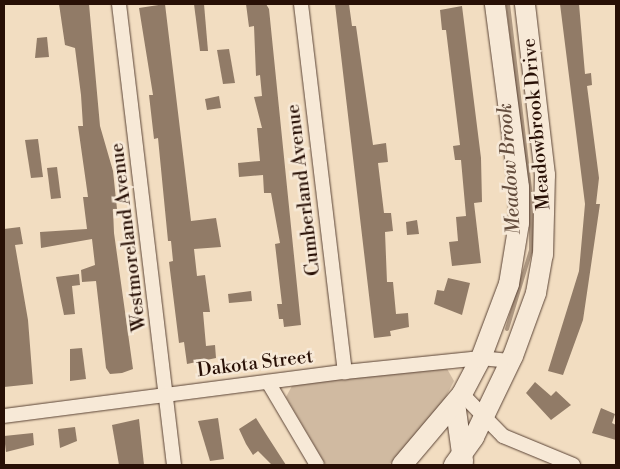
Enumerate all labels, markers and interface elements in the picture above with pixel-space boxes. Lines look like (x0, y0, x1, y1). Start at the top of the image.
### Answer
street label: Meadowbrook Drive (518, 37, 556, 211)
water label: Meadow Brook (493, 102, 527, 236)
street label: Cumberland Avenue (282, 103, 326, 277)
street label: Westmoreland Avenue (106, 141, 152, 333)
street label: Dakota Street (196, 346, 314, 382)

